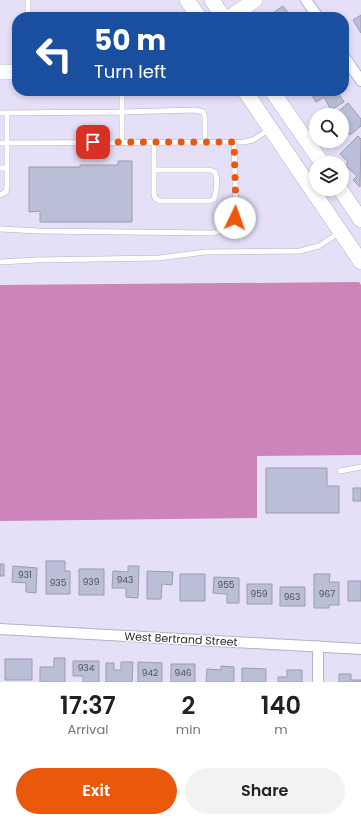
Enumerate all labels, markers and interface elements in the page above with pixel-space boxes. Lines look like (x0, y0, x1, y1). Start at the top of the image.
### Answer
text: 50 m (94, 21, 166, 60)
icon: left (28, 28, 80, 80)
text: Turn left (94, 59, 166, 84)
map controls (309, 108, 349, 196)
button: search (309, 108, 349, 148)
pin (76, 125, 110, 159)
icon: arrive (82, 131, 104, 153)
button: layers (309, 156, 349, 196)
position arrow (214, 197, 256, 239)
house number: 931 (18, 569, 32, 581)
house number: 943 (117, 574, 133, 586)
house number: 939 (83, 576, 100, 588)
house number: 935 (50, 577, 67, 589)
house number: 955 (218, 579, 235, 591)
house number: 959 (251, 588, 268, 600)
house number: 967 (319, 588, 335, 600)
house number: 963 (284, 591, 300, 603)
street label: West Bertrand Street (124, 628, 238, 650)
house number: 934 (78, 662, 95, 674)
house number: 942 (142, 667, 158, 679)
house number: 946 (174, 667, 192, 679)
text: 17:37 (60, 689, 116, 722)
text: 2 (181, 689, 195, 722)
text: 140 (261, 689, 301, 722)
text: Arrival (67, 720, 108, 739)
text: min (176, 720, 201, 739)
text: m (274, 720, 288, 739)
button: Exit (16, 768, 177, 814)
button: Share (185, 768, 345, 814)

